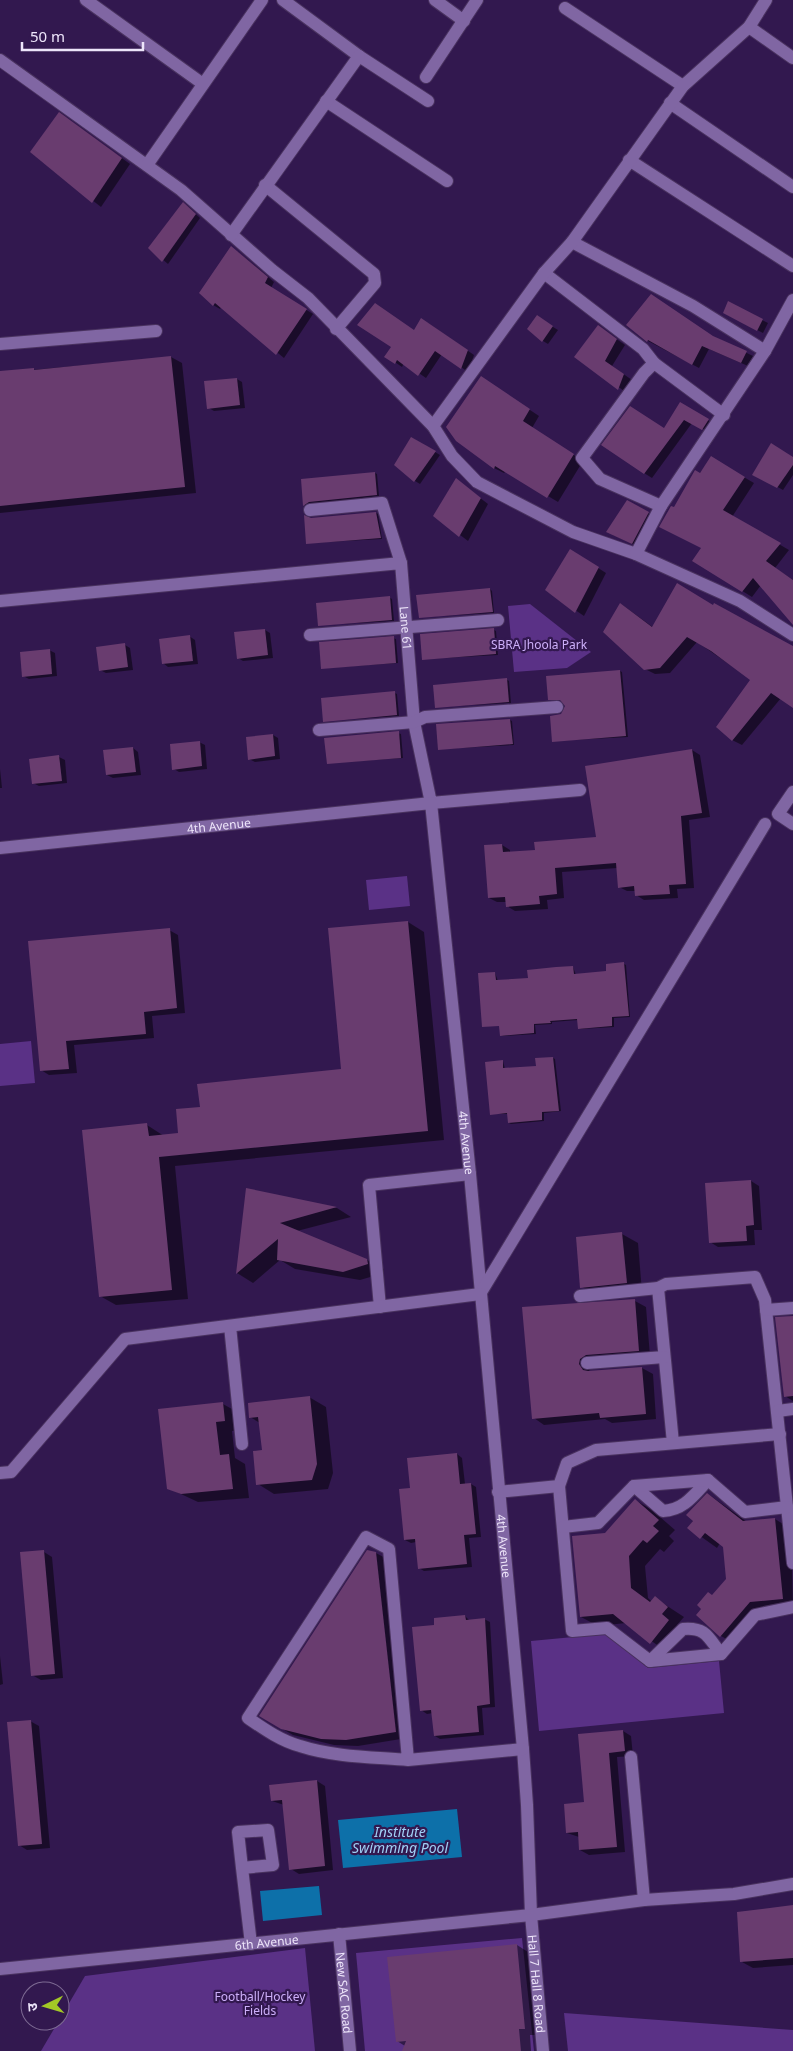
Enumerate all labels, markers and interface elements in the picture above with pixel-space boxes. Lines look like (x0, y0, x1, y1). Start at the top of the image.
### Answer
scale bar (22, 20, 144, 52)
text: 50 m (30, 26, 65, 46)
street label: Lane 61 (396, 605, 417, 651)
park label: SBRA Jhoola Park (491, 636, 588, 653)
street label: 4th Avenue (186, 813, 252, 837)
street label: 4th Avenue (455, 1110, 479, 1176)
street label: 4th Avenue (493, 1513, 516, 1579)
water label: Institute Swimming Pool (352, 1822, 448, 1857)
street label: 6th Avenue (234, 1930, 300, 1954)
street label: Hall 7 Hall 8 Road (524, 1934, 550, 2034)
street label: New SAC Road (332, 1951, 357, 2034)
north arrow (20, 1981, 70, 2031)
park label: Football/Hockey Fields (215, 1988, 306, 2019)
text: उ (22, 2001, 41, 2012)

